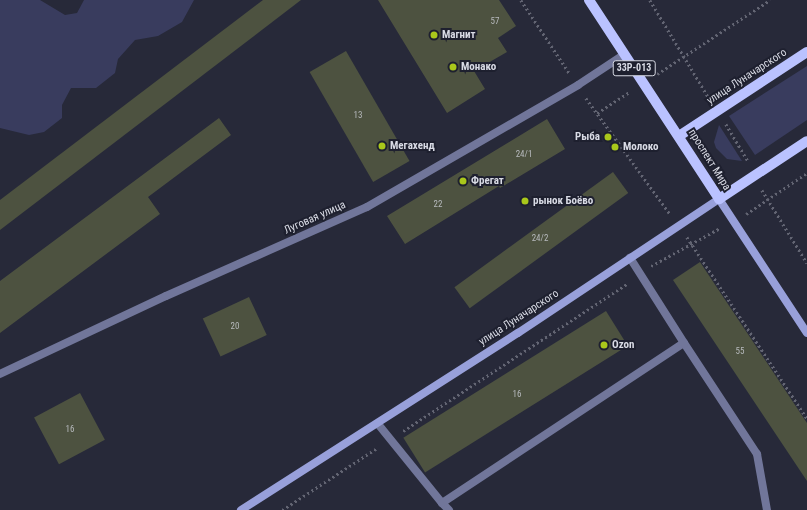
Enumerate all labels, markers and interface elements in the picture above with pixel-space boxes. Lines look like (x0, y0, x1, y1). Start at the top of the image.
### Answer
house number: 57 (491, 16, 499, 26)
place label: Магнит (442, 28, 476, 42)
marker: Магнит (429, 30, 439, 40)
street label: улица Луначарского (705, 46, 789, 108)
place label: Монако (461, 60, 496, 74)
road number: 33Р-013 (612, 60, 656, 76)
marker: Монако (448, 62, 458, 72)
house number: 13 (354, 110, 362, 120)
street label: проспект Мира (685, 127, 733, 193)
place label: Рыба (575, 130, 600, 144)
marker: Рыба (603, 132, 613, 142)
place label: Мегахенд (390, 139, 435, 153)
place label: Молоко (623, 140, 658, 154)
marker: Мегахенд (377, 141, 387, 151)
marker: Молоко (610, 142, 620, 152)
house number: 24/1 (516, 149, 532, 159)
place label: Фрегат (471, 174, 504, 188)
marker: Фрегат (458, 176, 468, 186)
place label: рынок Боёво (533, 194, 593, 208)
marker: рынок Боёво (520, 196, 530, 206)
street label: Луговая улица (282, 199, 348, 237)
house number: 22 (434, 199, 442, 209)
house number: 24/2 (532, 233, 548, 243)
street label: улица Луначарского (477, 287, 561, 349)
house number: 20 (231, 321, 239, 331)
place label: Ozon (612, 338, 634, 352)
marker: Ozon (599, 340, 609, 350)
house number: 55 (736, 346, 744, 356)
house number: 16 (513, 389, 521, 399)
house number: 16 (66, 424, 74, 434)

